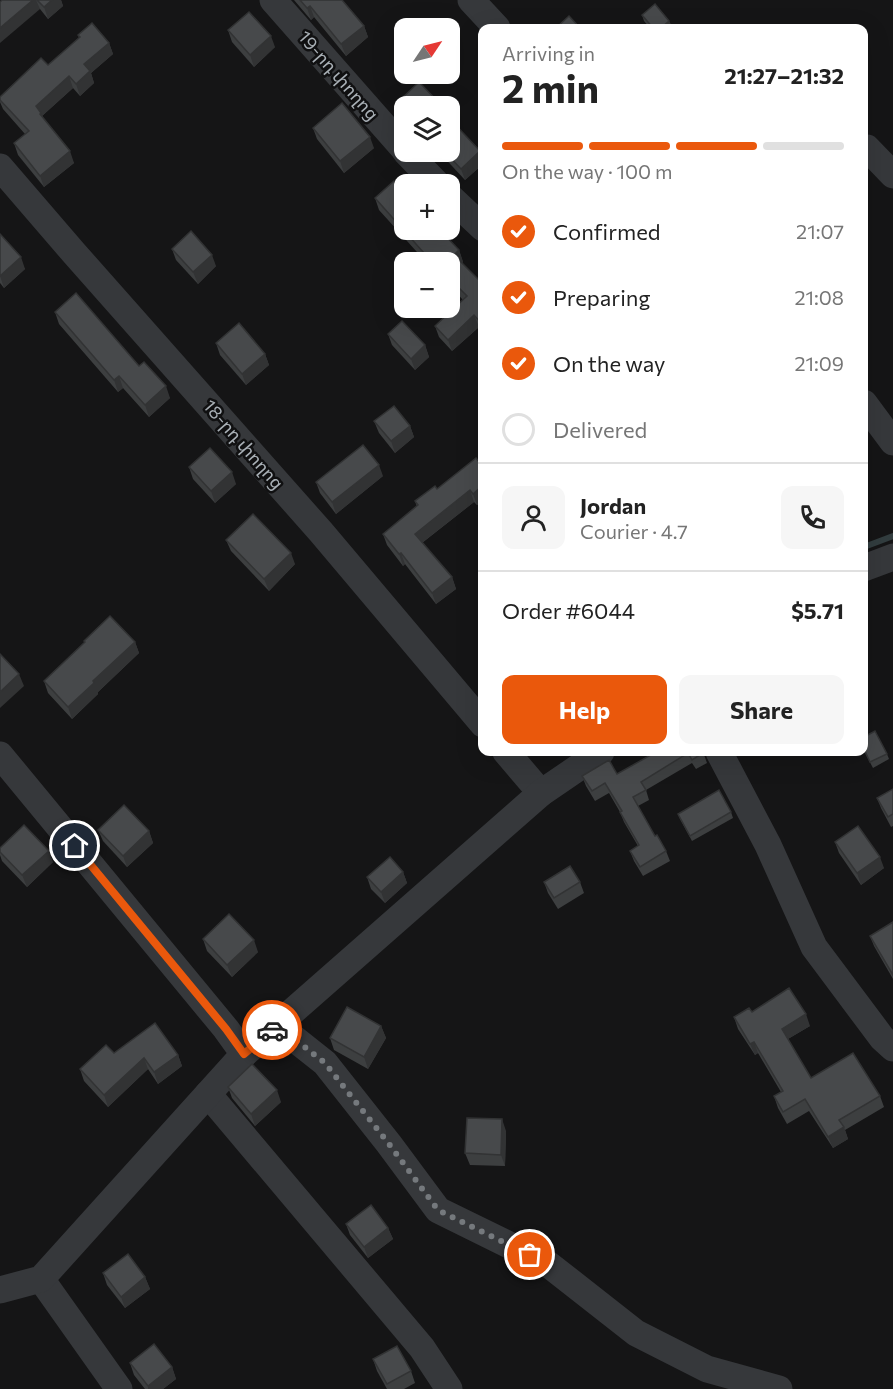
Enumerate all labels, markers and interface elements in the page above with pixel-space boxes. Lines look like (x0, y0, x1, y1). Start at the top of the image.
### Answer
north arrow (394, 18, 460, 84)
map controls (394, 18, 460, 318)
street label: 19-րդ փողոց (294, 26, 384, 124)
text: Arriving in (502, 41, 595, 65)
text: 21:27–21:32 (724, 62, 844, 89)
text: 2 min (502, 63, 599, 111)
button: layers (394, 96, 460, 162)
text: On the way · 100 m (502, 159, 672, 183)
button: + (394, 174, 460, 240)
icon: check (502, 215, 535, 248)
text: Confirmed (553, 218, 660, 245)
text: 21:07 (796, 219, 844, 243)
button: − (394, 252, 460, 318)
icon: check (502, 281, 535, 314)
text: Preparing (553, 284, 650, 311)
text: 21:08 (794, 285, 844, 309)
icon: check (502, 347, 535, 380)
text: On the way (553, 350, 665, 377)
text: 21:09 (794, 351, 844, 375)
street label: 18-րդ փողոց (199, 395, 289, 493)
text: Delivered (553, 416, 647, 443)
button: person (502, 486, 565, 549)
button: phone (781, 486, 844, 549)
text: Jordan (580, 492, 646, 519)
text: Courier · 4.7 (580, 519, 688, 543)
text: Order #6044 (502, 597, 635, 624)
text: $5.71 (791, 597, 844, 624)
button: Help (502, 675, 667, 744)
button: Share (679, 675, 844, 744)
pin (49, 820, 100, 871)
icon: home (58, 829, 91, 862)
courier (242, 1000, 302, 1060)
icon: car (256, 1014, 289, 1047)
pin (504, 1229, 555, 1280)
icon: bag (513, 1238, 546, 1271)

